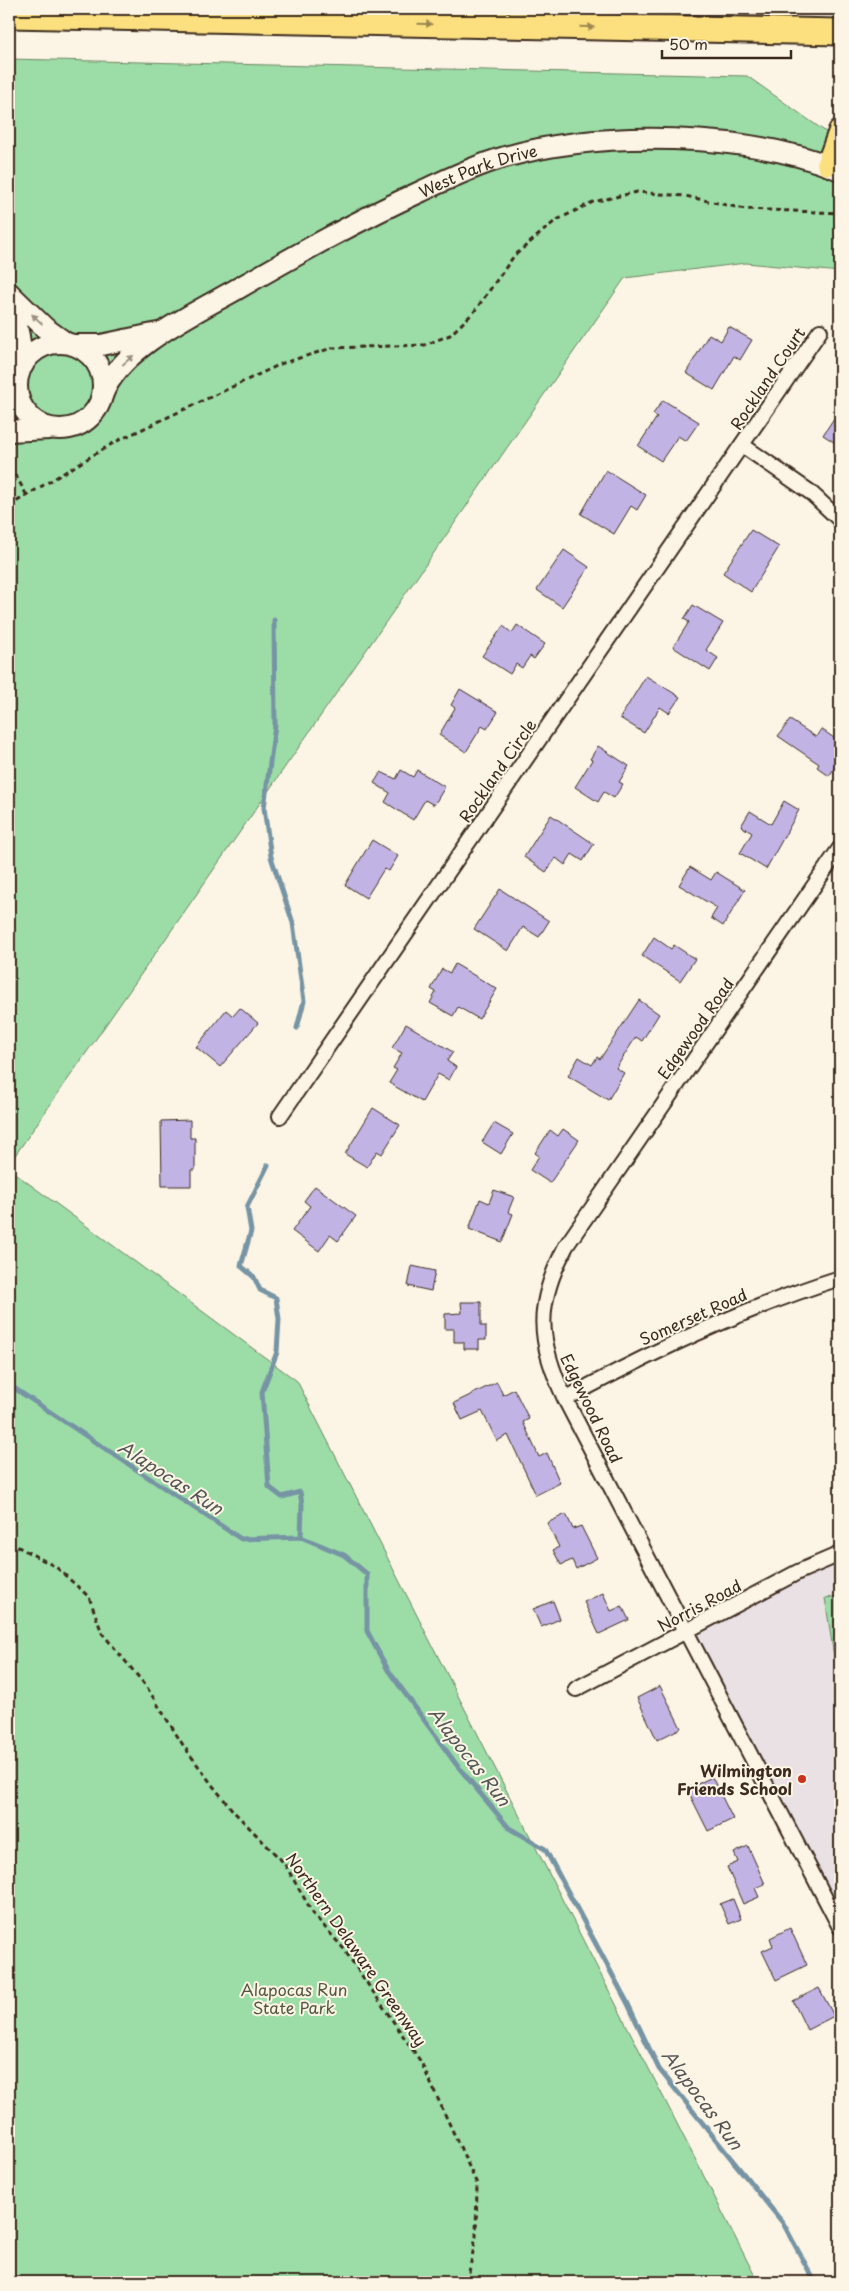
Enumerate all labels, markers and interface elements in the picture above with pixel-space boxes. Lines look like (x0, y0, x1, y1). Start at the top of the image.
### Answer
one-way arrow (417, 20, 433, 28)
one-way arrow (580, 24, 596, 32)
scale bar (662, 28, 790, 60)
text: 50 m (669, 32, 708, 55)
street label: West Park Drive (414, 138, 540, 203)
one-way arrow (31, 313, 43, 325)
street label: Rockland Court (724, 321, 811, 434)
one-way arrow (121, 355, 134, 366)
street label: Rockland Circle (452, 713, 542, 827)
street label: Edgewood Road (651, 972, 739, 1084)
street label: Somerset Road (635, 1282, 751, 1350)
street label: Edgewood Road (555, 1349, 629, 1467)
water label: Alapocas Run (113, 1433, 230, 1522)
street label: Norris Road (653, 1573, 745, 1637)
water label: Alapocas Run (422, 1700, 518, 1813)
place label: Wilmington Friends School (677, 1758, 792, 1800)
marker: Wilmington Friends School (796, 1773, 808, 1785)
street label: Northern Delaware Greenway (281, 1847, 433, 2051)
park label: Alapocas Run State Park (241, 1977, 347, 2019)
water label: Alapocas Run (656, 2043, 751, 2156)

